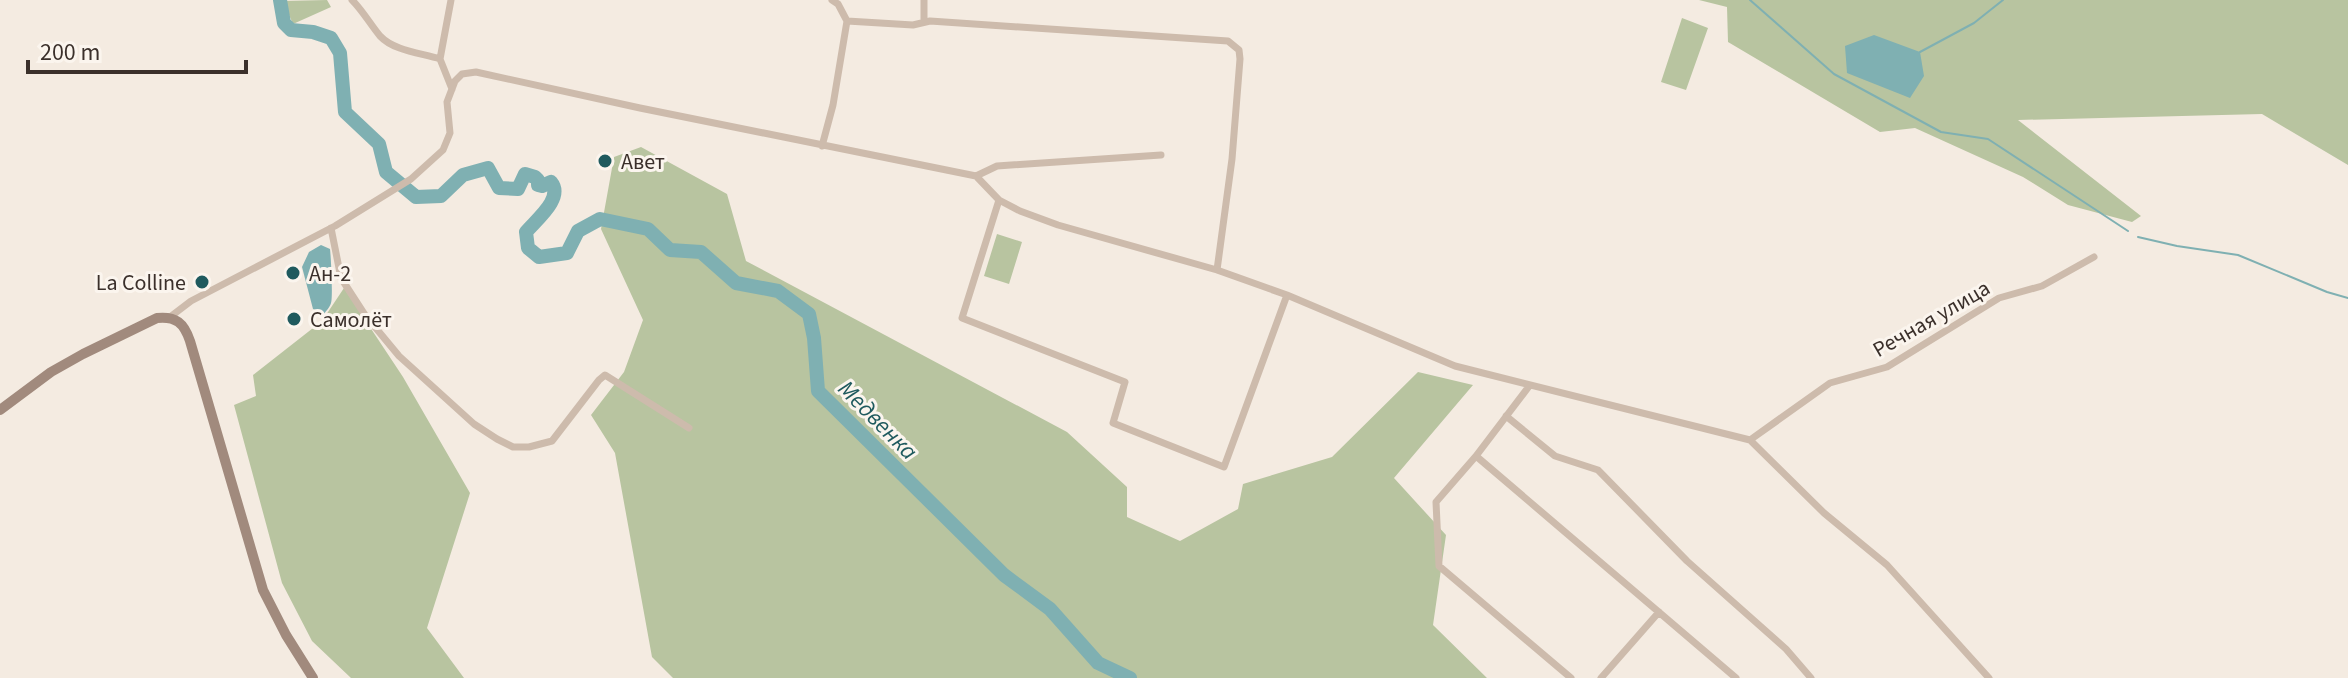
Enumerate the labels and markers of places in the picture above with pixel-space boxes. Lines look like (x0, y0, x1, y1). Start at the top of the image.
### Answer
place label: Авет (621, 146, 665, 178)
marker: Авет (596, 152, 614, 170)
place label: Ан-2 (309, 258, 351, 290)
marker: Ан-2 (284, 264, 302, 282)
place label: La Colline (96, 267, 186, 299)
marker: La Colline (193, 273, 211, 291)
place label: Самолёт (310, 304, 392, 336)
marker: Самолёт (285, 310, 303, 328)

